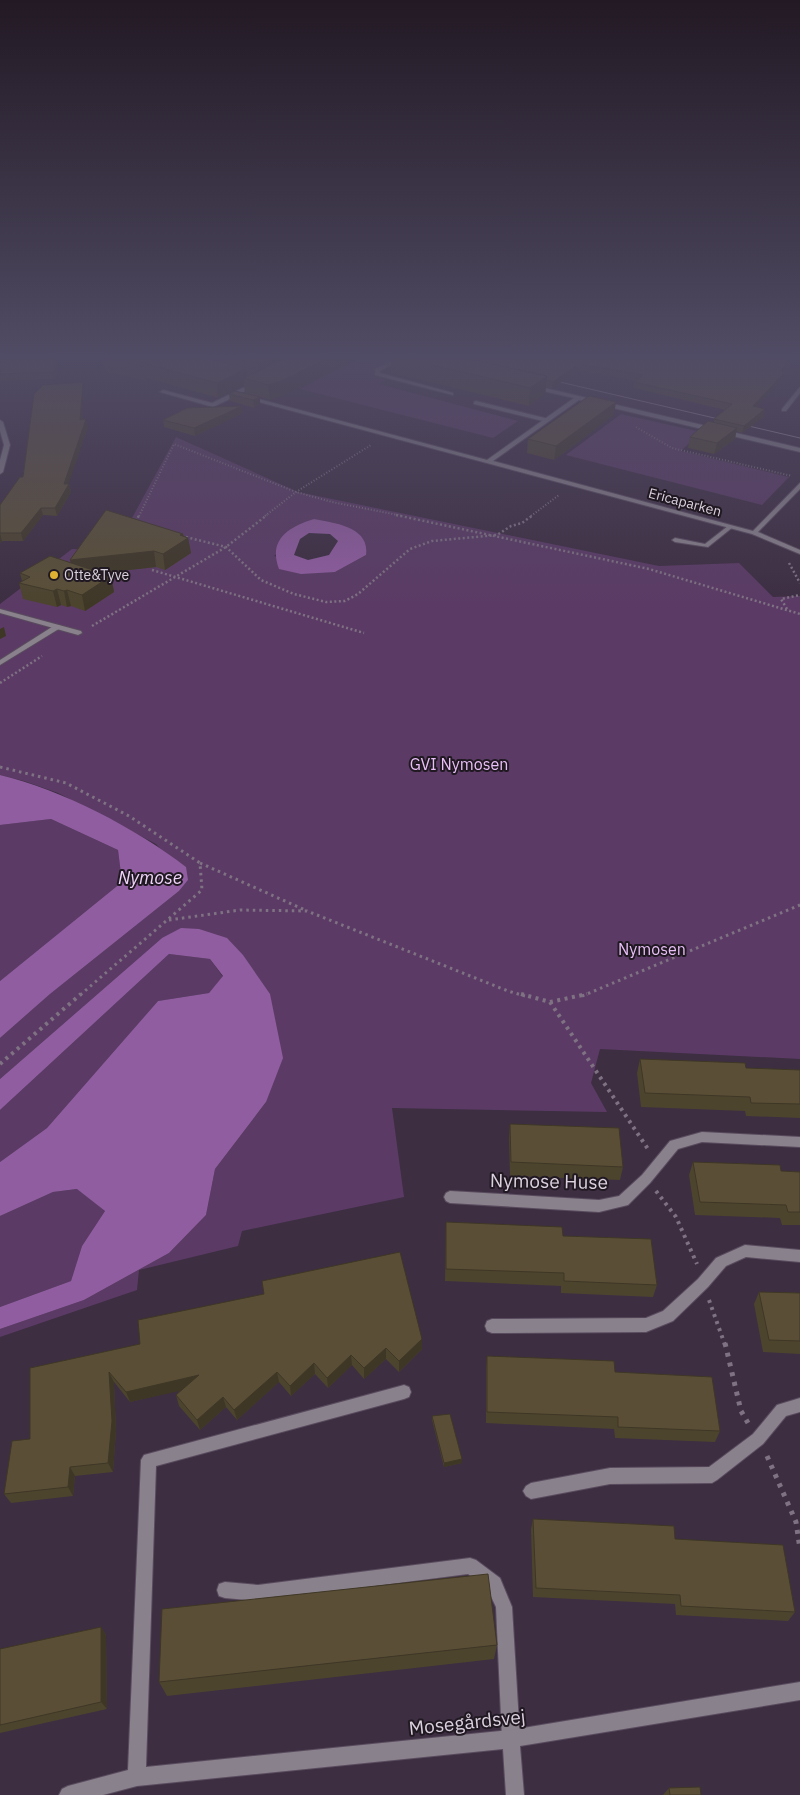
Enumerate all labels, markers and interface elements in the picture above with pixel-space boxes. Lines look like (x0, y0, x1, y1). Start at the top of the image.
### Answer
street label: Ericaparken (647, 484, 723, 520)
place label: Otte&Tyve (64, 566, 129, 584)
marker: Otte&Tyve (48, 569, 60, 581)
park label: GVI Nymosen (410, 754, 508, 774)
water label: Nymose (118, 866, 182, 889)
park label: Nymosen (618, 939, 686, 959)
street label: Nymose Huse (490, 1168, 608, 1194)
street label: Mosegårdsvej (407, 1704, 527, 1740)

